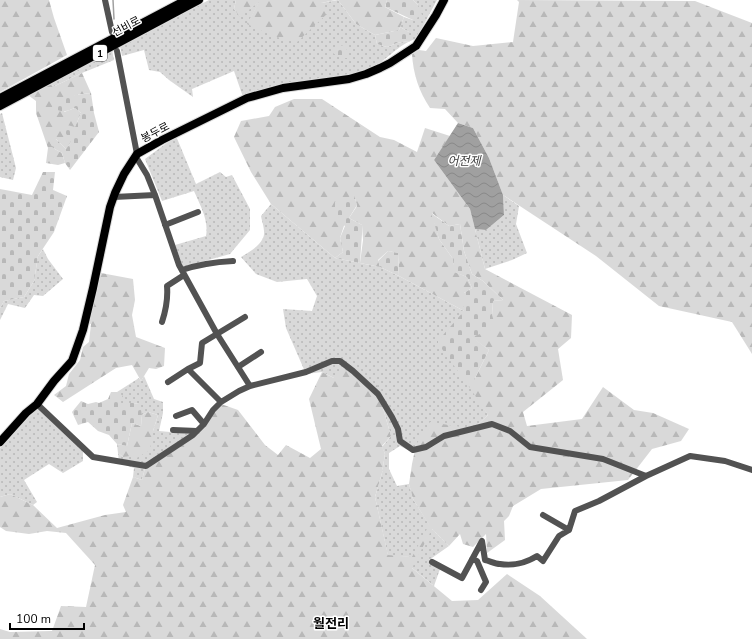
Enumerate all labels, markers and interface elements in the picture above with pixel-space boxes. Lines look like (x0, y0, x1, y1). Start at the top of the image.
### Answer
street label: 선비로 (109, 13, 143, 40)
road number: 1 (93, 45, 107, 61)
street label: 봉두로 (138, 119, 172, 146)
water label: 어전제 (447, 153, 483, 169)
scale bar (10, 605, 84, 631)
text: 100 m (16, 611, 51, 627)
district label: 월전리 (313, 615, 349, 633)

